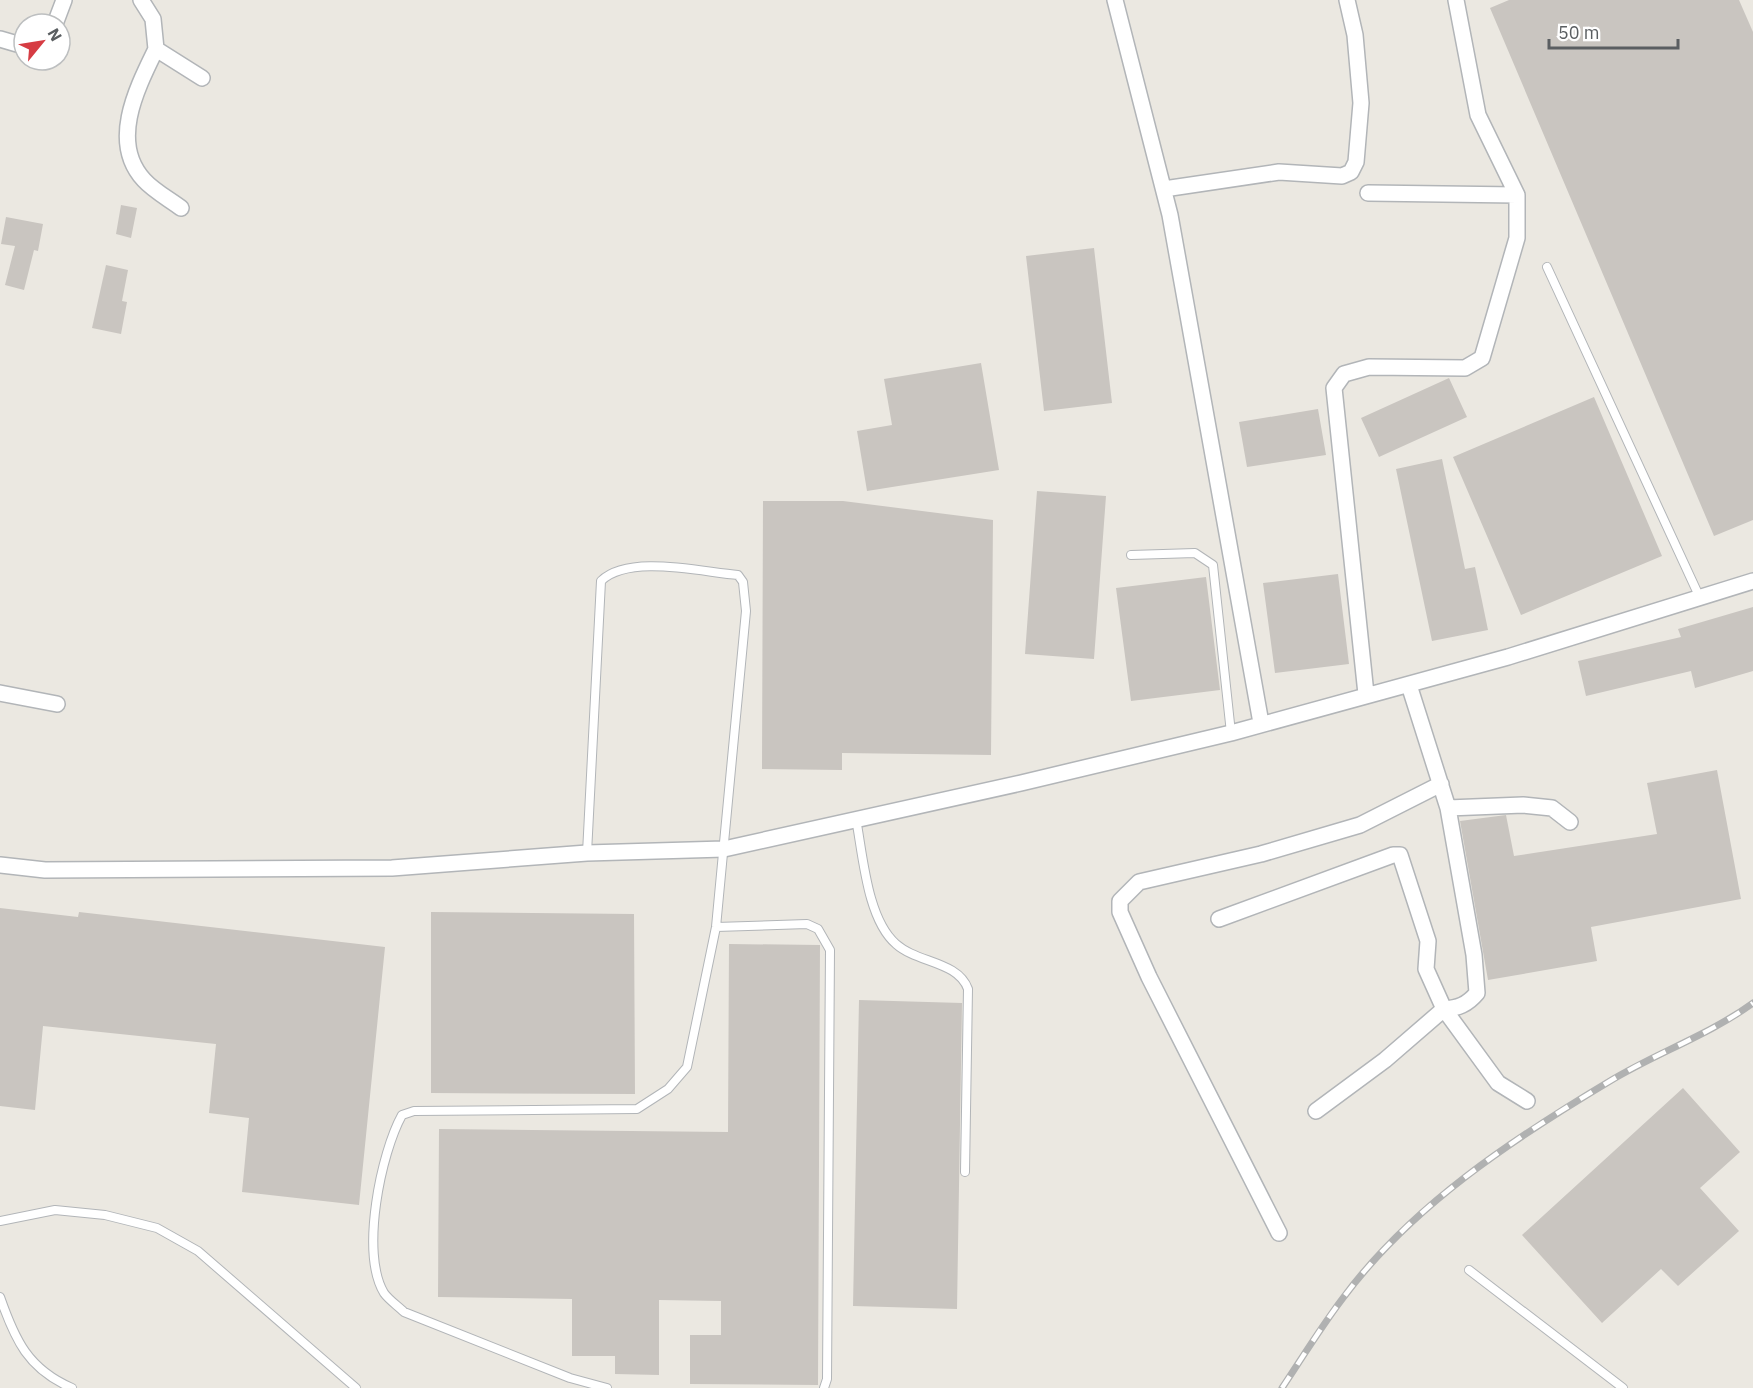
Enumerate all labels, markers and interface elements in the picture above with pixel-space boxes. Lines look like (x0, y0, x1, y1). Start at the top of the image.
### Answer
north arrow (12, 12, 72, 72)
scale bar (1549, 12, 1678, 50)
text: 50 m (1558, 21, 1600, 44)
text: N (43, 24, 67, 45)

